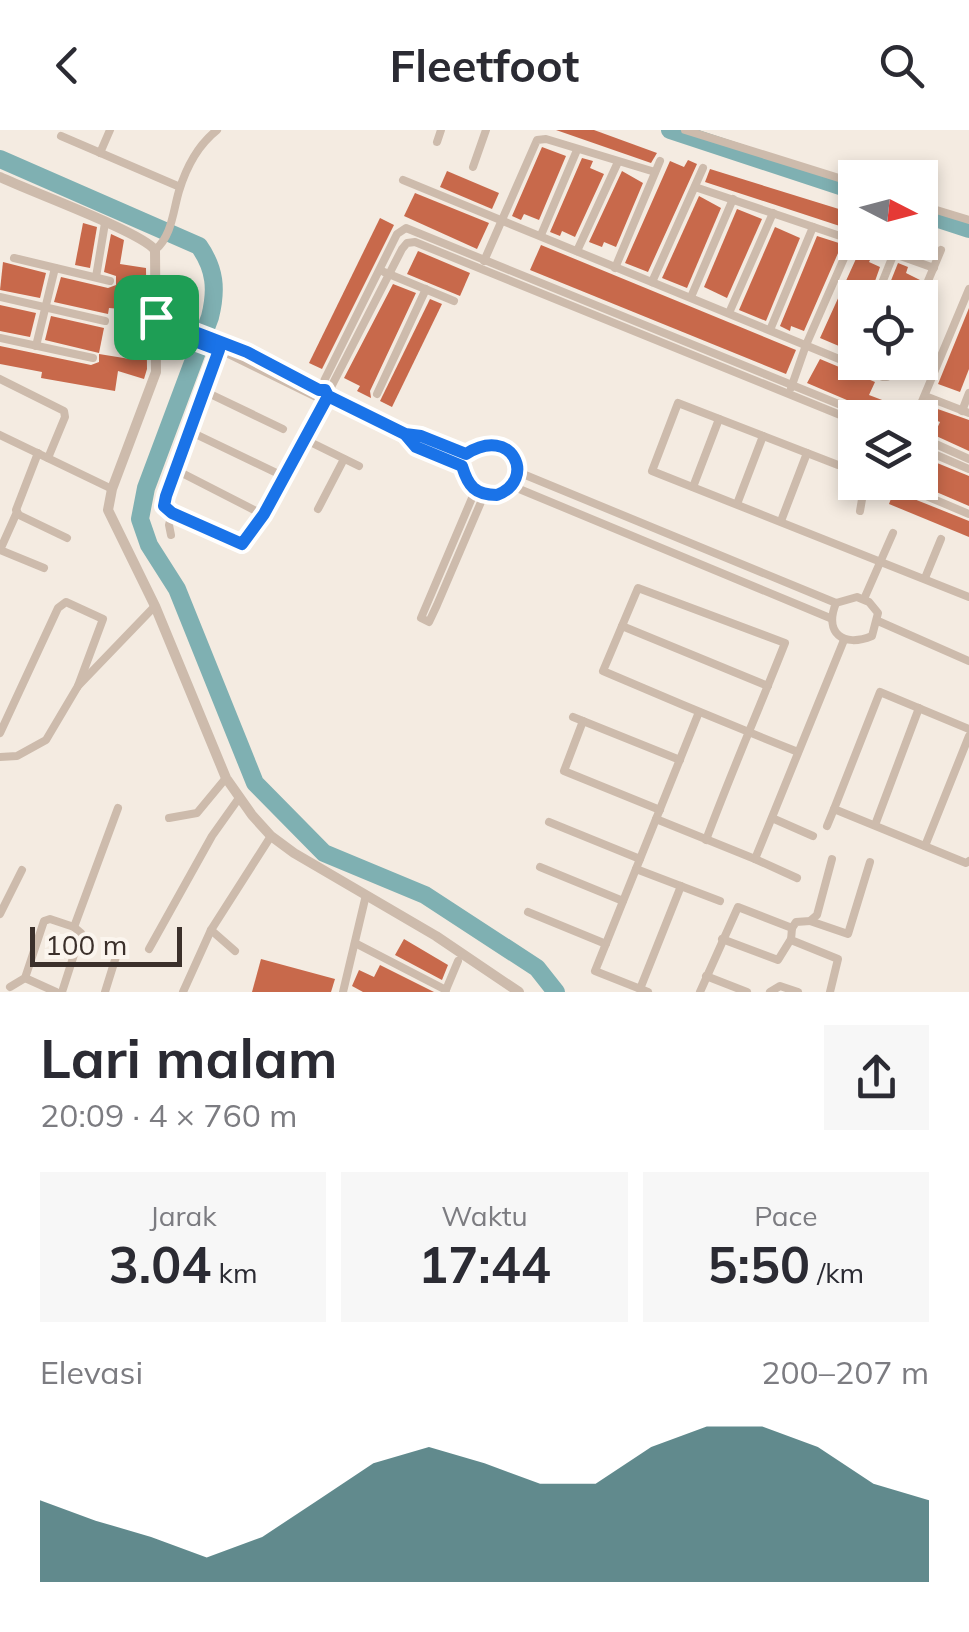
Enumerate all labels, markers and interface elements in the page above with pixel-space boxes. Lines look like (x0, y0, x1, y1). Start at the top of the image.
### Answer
text: Fleetfoot (390, 37, 579, 93)
icon: back (40, 38, 95, 93)
icon: search (874, 38, 929, 93)
north arrow (838, 160, 938, 260)
map controls (838, 160, 938, 500)
pin (114, 275, 199, 360)
button: locate (838, 280, 938, 380)
icon: arrive (129, 290, 184, 345)
button: layers (838, 400, 938, 500)
scale bar (30, 922, 182, 966)
text: 100 m (45, 927, 127, 962)
text: Lari malam (40, 1023, 337, 1092)
button: share (824, 1025, 929, 1130)
text: 20:09 · 4 × 760 m (40, 1095, 297, 1135)
text: Jarak (150, 1198, 217, 1233)
text: Waktu (441, 1198, 528, 1233)
text: Pace (754, 1198, 817, 1233)
text: 3.04 (109, 1233, 211, 1296)
text: 17:44 (418, 1233, 551, 1296)
text: 5:50 (708, 1233, 810, 1296)
text: km (211, 1255, 258, 1290)
text: /km (810, 1255, 864, 1290)
text: Elevasi (40, 1352, 143, 1392)
text: 200–207 m (761, 1352, 929, 1392)

